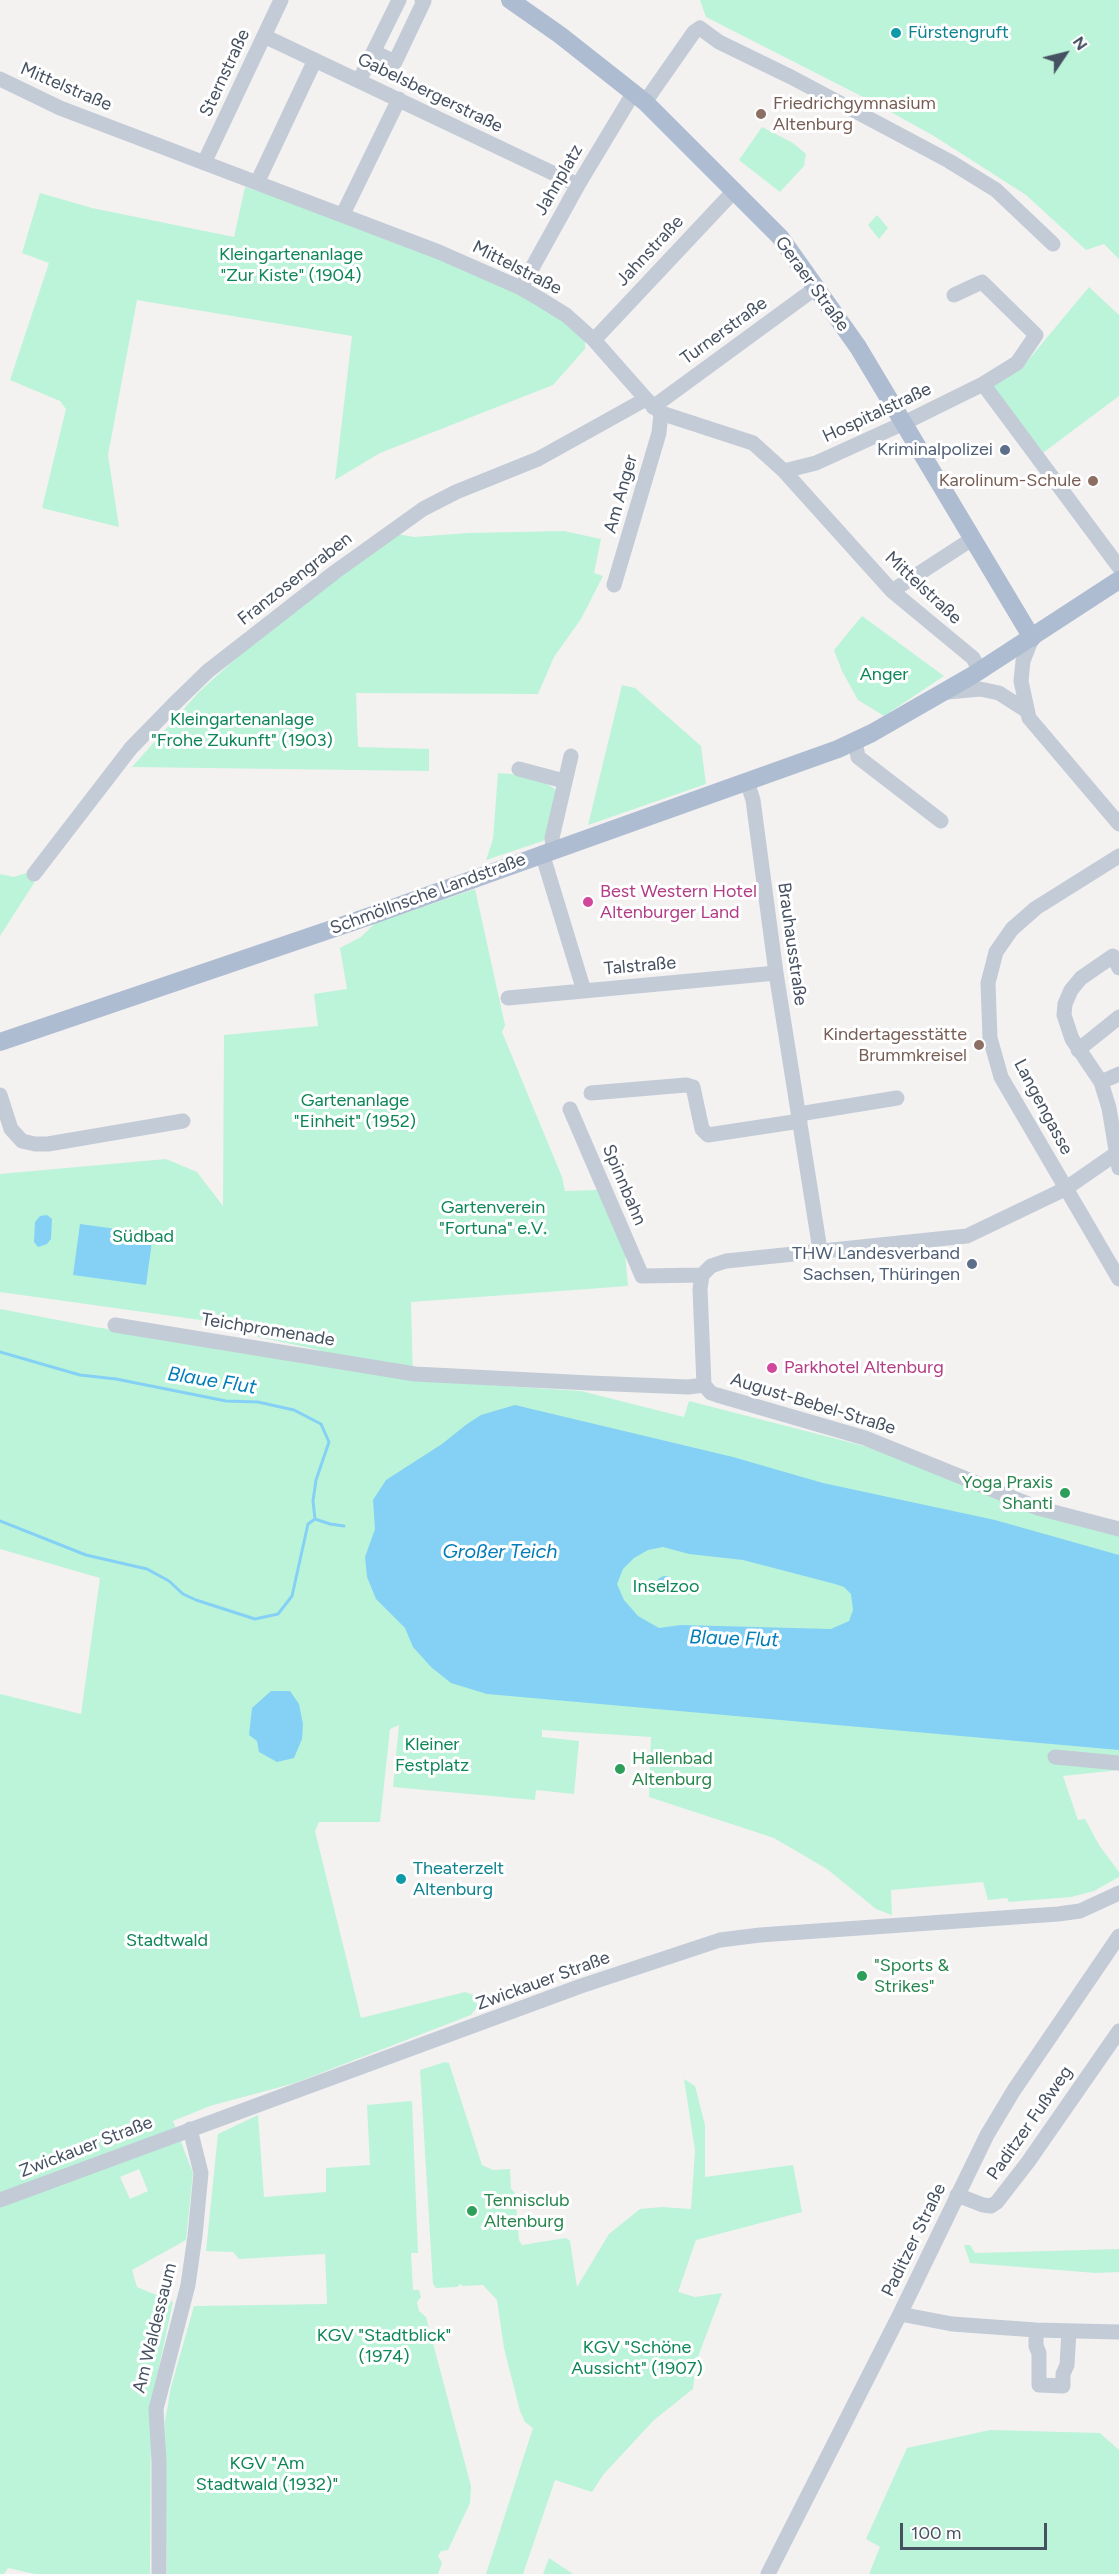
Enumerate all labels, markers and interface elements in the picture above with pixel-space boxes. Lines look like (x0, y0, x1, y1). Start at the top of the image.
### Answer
place label: Fürstengruft (908, 22, 1009, 44)
north arrow (1035, 24, 1095, 84)
street label: Sternstraße (195, 26, 255, 120)
marker: Fürstengruft (889, 26, 903, 40)
text: N (1069, 33, 1091, 54)
street label: Gabelsbergerstraße (354, 48, 506, 138)
street label: Mittelstraße (17, 58, 115, 116)
place label: Friedrichgymnasium Altenburg (773, 93, 936, 136)
marker: Friedrichgymnasium Altenburg (754, 107, 768, 121)
street label: Jahnplatz (530, 141, 588, 219)
street label: Jahnstraße (612, 211, 688, 291)
street label: Geraer Straße (770, 232, 854, 336)
street label: Mittelstraße (469, 236, 565, 300)
park label: Kleingartenanlage "Zur Kiste" (1904) (219, 244, 363, 286)
street label: Turnerstraße (677, 292, 771, 370)
street label: Hospitalstraße (819, 378, 935, 448)
place label: Kriminalpolizei (877, 439, 993, 461)
marker: Kriminalpolizei (998, 443, 1012, 457)
street label: Am Anger (600, 452, 642, 536)
place label: Karolinum-Schule (939, 470, 1081, 492)
marker: Karolinum-Schule (1086, 474, 1100, 488)
street label: Franzosengraben (234, 528, 356, 630)
street label: Mittelstraße (880, 547, 966, 629)
park label: Anger (860, 664, 908, 686)
park label: Kleingartenanlage "Frohe Zukunft" (1903) (151, 709, 333, 752)
street label: Schmöllnsche Landstraße (327, 849, 529, 939)
place label: Best Western Hotel Altenburger Land (600, 881, 757, 924)
street label: Brauhausstraße (773, 881, 811, 1007)
marker: Best Western Hotel Altenburger Land (581, 895, 595, 909)
street label: Talstraße (603, 952, 677, 980)
place label: Kindertagesstätte Brummkreisel (823, 1024, 967, 1066)
marker: Kindertagesstätte Brummkreisel (972, 1038, 986, 1052)
street label: Langengasse (1009, 1055, 1077, 1159)
park label: Gartenanlage "Einheit" (1952) (294, 1090, 416, 1132)
street label: Spinnbahn (597, 1141, 651, 1229)
park label: Gartenverein "Fortuna" e.V. (439, 1197, 547, 1240)
park label: Südbad (112, 1226, 174, 1248)
place label: THW Landesverband Sachsen, Thüringen (792, 1243, 960, 1286)
marker: THW Landesverband Sachsen, Thüringen (965, 1257, 979, 1271)
street label: Teichpromenade (200, 1309, 336, 1351)
place label: Parkhotel Altenburg (784, 1357, 944, 1379)
marker: Parkhotel Altenburg (765, 1361, 779, 1375)
water label: Blaue Flut (166, 1362, 258, 1400)
street label: August-Bebel-Straße (728, 1369, 898, 1439)
place label: Yoga Praxis Shanti (962, 1472, 1053, 1514)
marker: Yoga Praxis Shanti (1058, 1486, 1072, 1500)
water label: Großer Teich (442, 1540, 558, 1564)
park label: Inselzoo (633, 1576, 699, 1598)
water label: Blaue Flut (689, 1625, 779, 1653)
park label: Kleiner Festplatz (395, 1734, 469, 1776)
place label: Hallenbad Altenburg (632, 1748, 713, 1790)
marker: Hallenbad Altenburg (613, 1762, 627, 1776)
place label: Theaterzelt Altenburg (413, 1858, 504, 1900)
marker: Theaterzelt Altenburg (394, 1872, 408, 1886)
park label: Stadtwald (126, 1930, 208, 1952)
street label: Zwickauer Straße (473, 1947, 613, 2015)
place label: "Sports & Strikes" (874, 1955, 949, 1998)
marker: "Sports & Strikes" (855, 1969, 869, 1983)
street label: Paditzer Fußweg (983, 2062, 1077, 2184)
street label: Zwickauer Straße (16, 2112, 156, 2182)
street label: Paditzer Straße (877, 2180, 951, 2300)
place label: Tennisclub Altenburg (484, 2190, 570, 2232)
marker: Tennisclub Altenburg (465, 2204, 479, 2218)
street label: Am Waldessaum (128, 2261, 182, 2395)
park label: KGV "Stadtblick" (1974) (317, 2325, 451, 2368)
park label: KGV "Schöne Aussicht" (1907) (571, 2337, 703, 2380)
park label: KGV "Am Stadtwald (1932)" (196, 2453, 338, 2496)
scale bar (903, 2511, 1050, 2549)
text: 100 m (911, 2522, 961, 2544)

